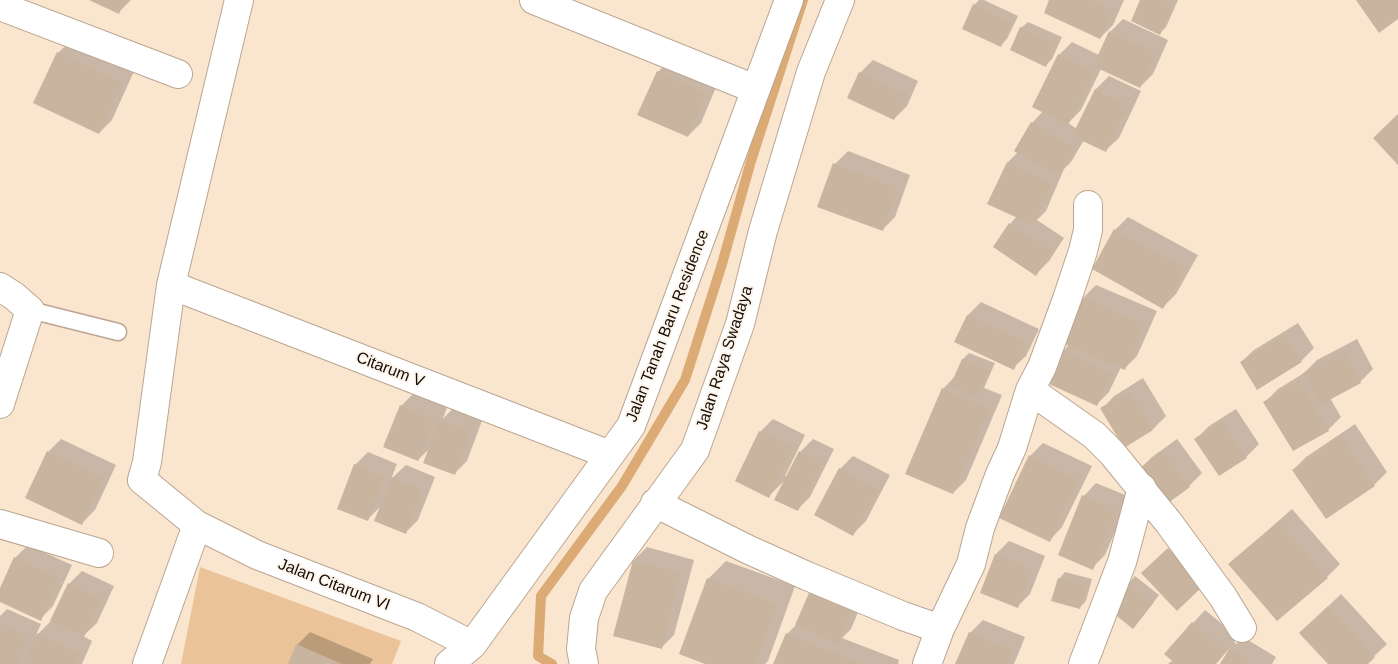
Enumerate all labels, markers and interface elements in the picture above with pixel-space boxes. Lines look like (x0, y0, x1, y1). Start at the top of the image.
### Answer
street label: Jalan Tanah Baru Residence (622, 227, 714, 425)
street label: Jalan Raya Swadaya (693, 284, 757, 432)
street label: Citarum V (353, 348, 427, 392)
street label: Jalan Citarum VI (275, 555, 393, 615)

